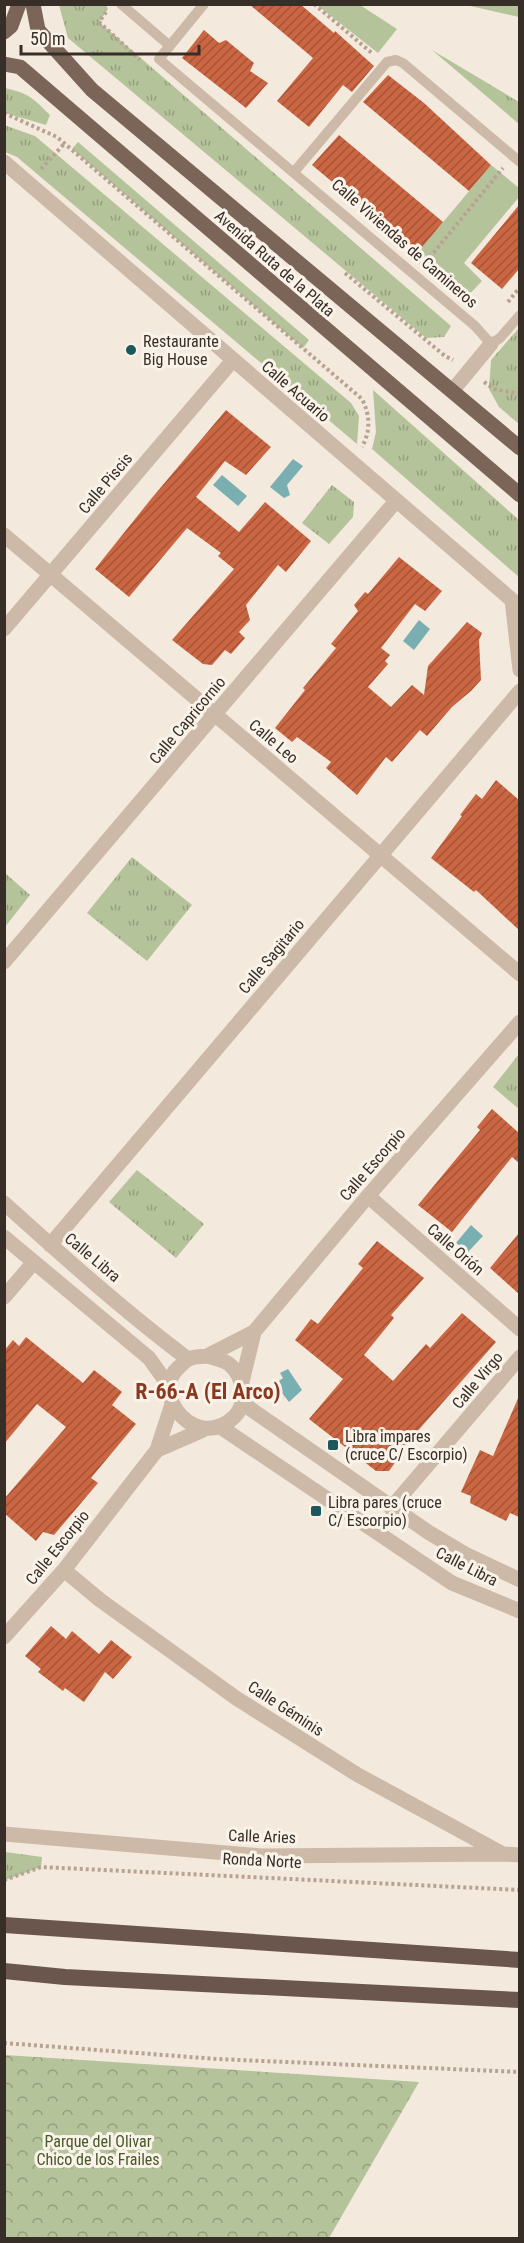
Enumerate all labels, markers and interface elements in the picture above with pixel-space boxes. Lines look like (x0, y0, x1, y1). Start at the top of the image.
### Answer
scale bar (21, 18, 200, 56)
text: 50 m (30, 28, 65, 49)
street label: Calle Viviendas de Camineros (328, 175, 482, 312)
street label: Avenida Ruta de la Plata (211, 206, 339, 321)
place label: Restaurante Big House (143, 332, 219, 369)
marker: Restaurante Big House (124, 343, 138, 357)
street label: Calle Acuario (258, 357, 334, 426)
street label: Calle Piscis (74, 449, 136, 518)
street label: Calle Capricornio (145, 673, 229, 768)
street label: Calle Leo (245, 715, 302, 767)
street label: Calle Sagitario (235, 915, 308, 998)
street label: Calle Escorpio (336, 1124, 409, 1205)
street label: Calle Orión (423, 1220, 488, 1279)
street label: Calle Libra (61, 1229, 124, 1286)
street label: Calle Virgo (448, 1348, 507, 1413)
district label: R-66-A (El Arco) (135, 1379, 281, 1404)
place label: Libra impares (cruce C/ Escorpio) (345, 1427, 468, 1464)
marker: Libra impares (cruce C/ Escorpio) (326, 1438, 340, 1452)
place label: Libra pares (cruce C/ Escorpio) (328, 1493, 442, 1530)
marker: Libra pares (cruce C/ Escorpio) (309, 1504, 323, 1518)
street label: Calle Escorpio (22, 1506, 93, 1588)
street label: Calle Libra (433, 1543, 501, 1590)
street label: Calle Géminis (244, 1677, 327, 1740)
street label: Calle Aries (228, 1826, 296, 1847)
street label: Ronda Norte (222, 1849, 302, 1872)
park label: Parque del Olivar Chico de los Frailes (36, 2132, 160, 2169)

